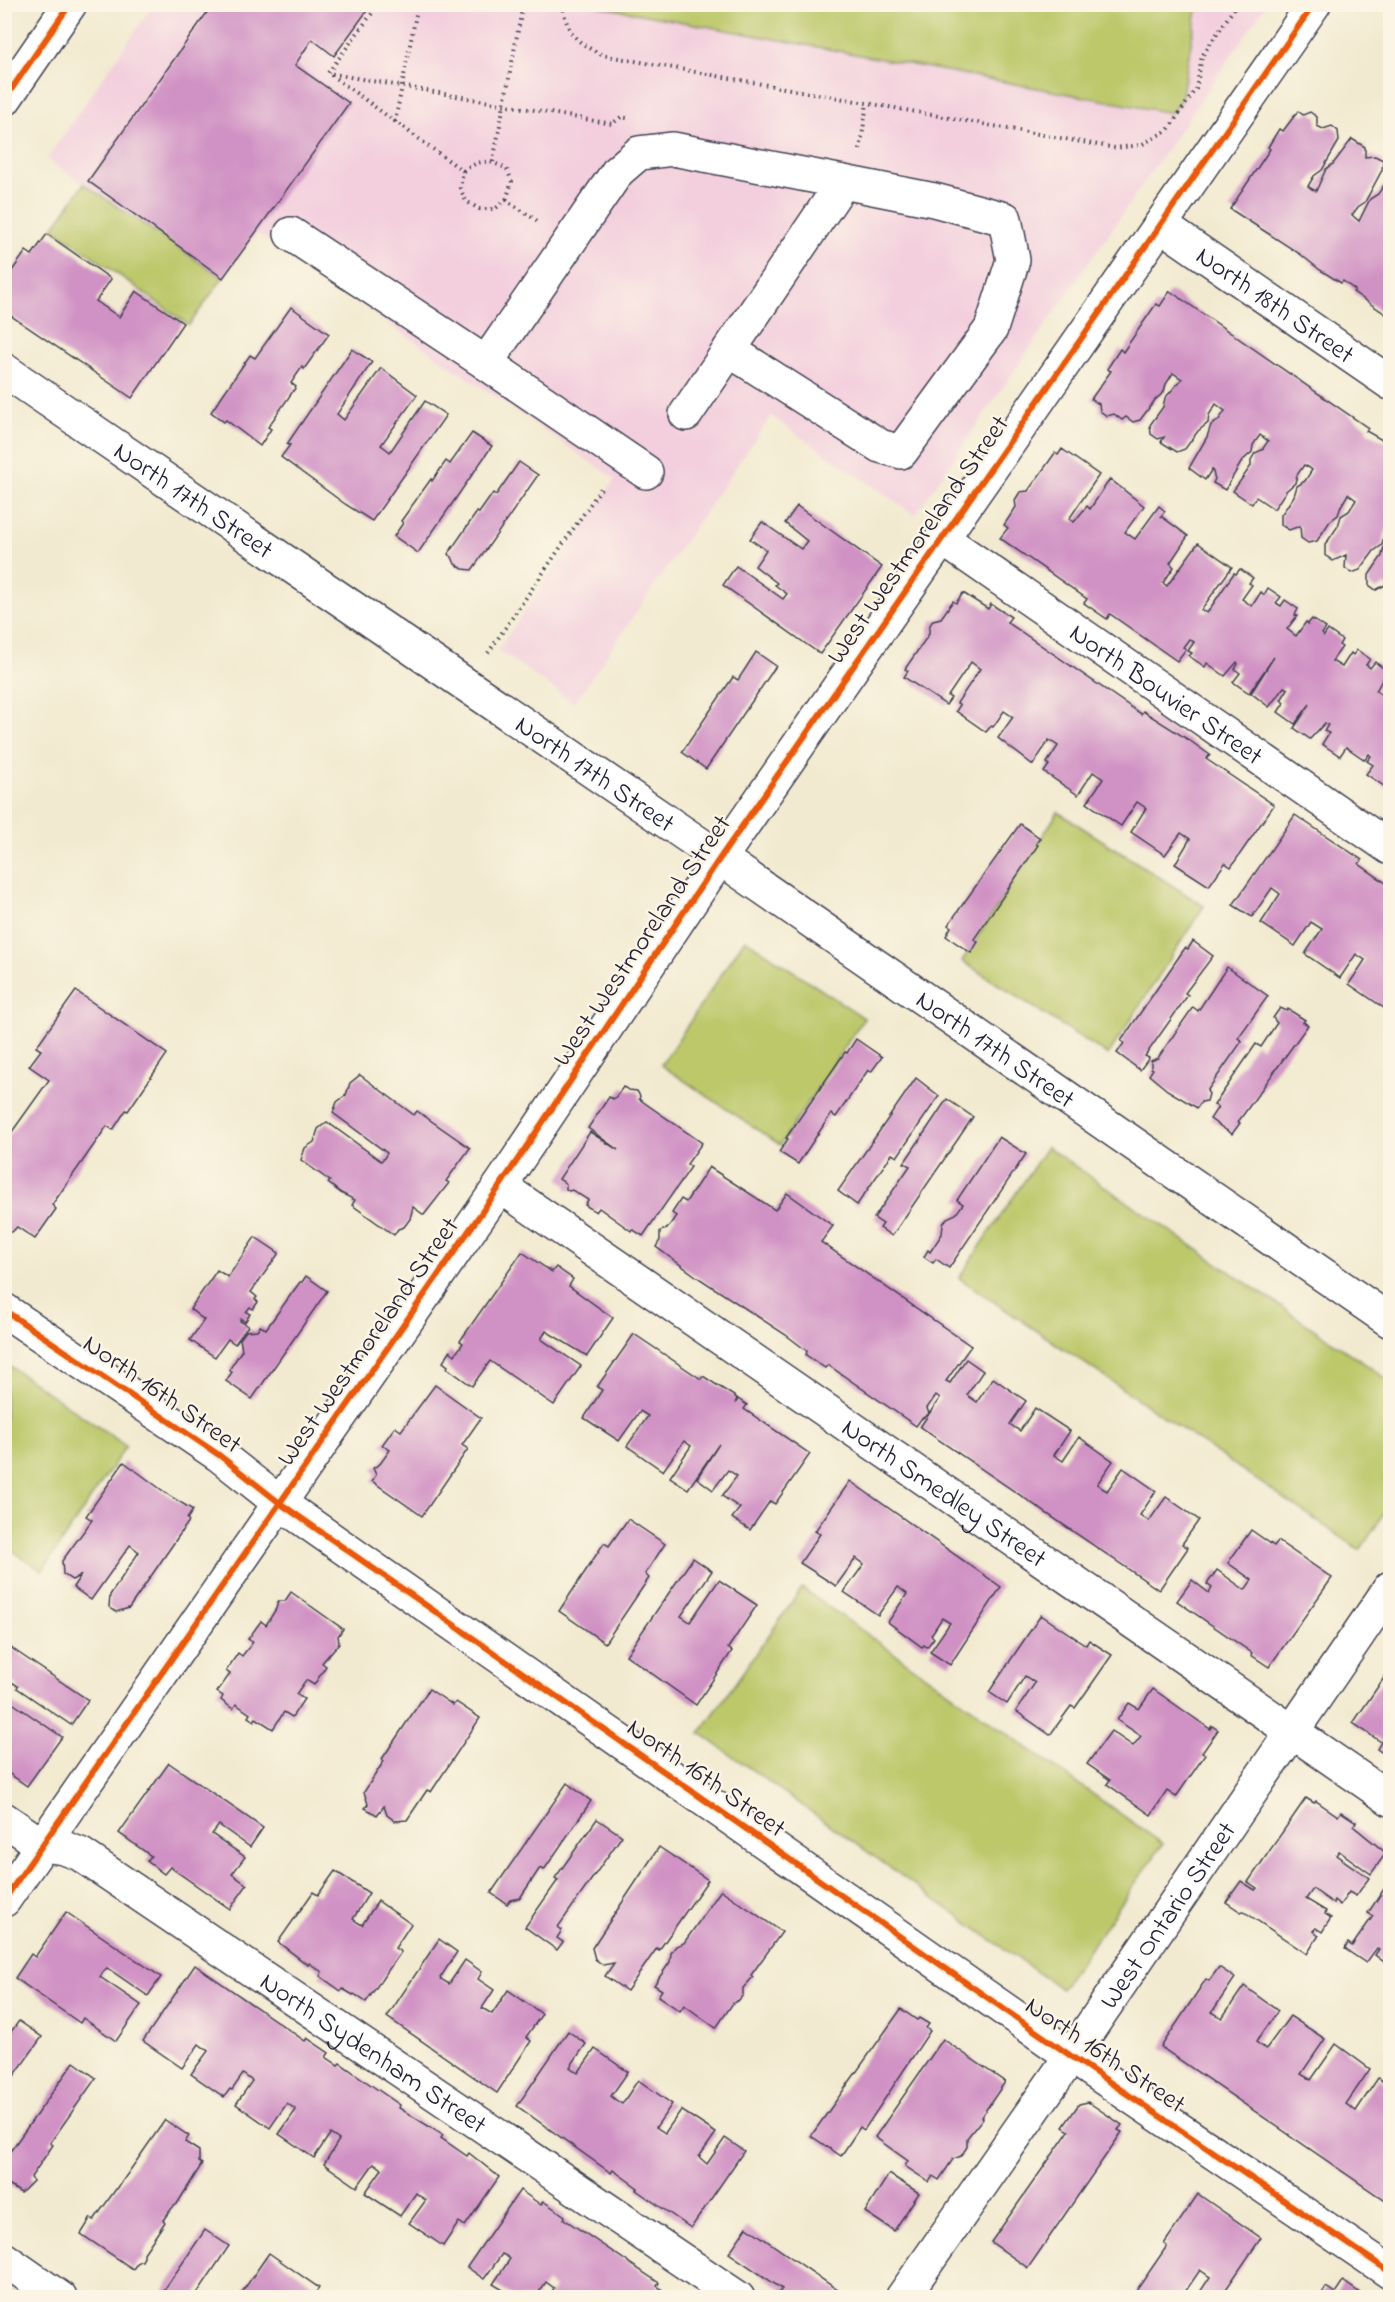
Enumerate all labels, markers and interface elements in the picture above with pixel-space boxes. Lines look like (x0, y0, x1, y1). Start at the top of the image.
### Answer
street label: North 18th Street (1187, 238, 1361, 375)
street label: West Westmoreland Street (818, 408, 1020, 673)
street label: North 17th Street (105, 433, 280, 570)
street label: North Bouvier Street (1061, 615, 1270, 776)
street label: North 17th Street (507, 707, 682, 844)
street label: West Westmoreland Street (544, 808, 742, 1075)
street label: North 17th Street (907, 982, 1082, 1120)
street label: West Westmoreland Street (268, 1210, 470, 1475)
street label: North 16th Street (74, 1326, 249, 1464)
street label: North Smedley Street (833, 1410, 1054, 1579)
street label: North 16th Street (618, 1710, 793, 1848)
street label: West Ontario Street (1091, 1815, 1247, 2018)
street label: North Sydenham Street (251, 1964, 494, 2145)
street label: North 16th Street (1016, 1988, 1193, 2124)

